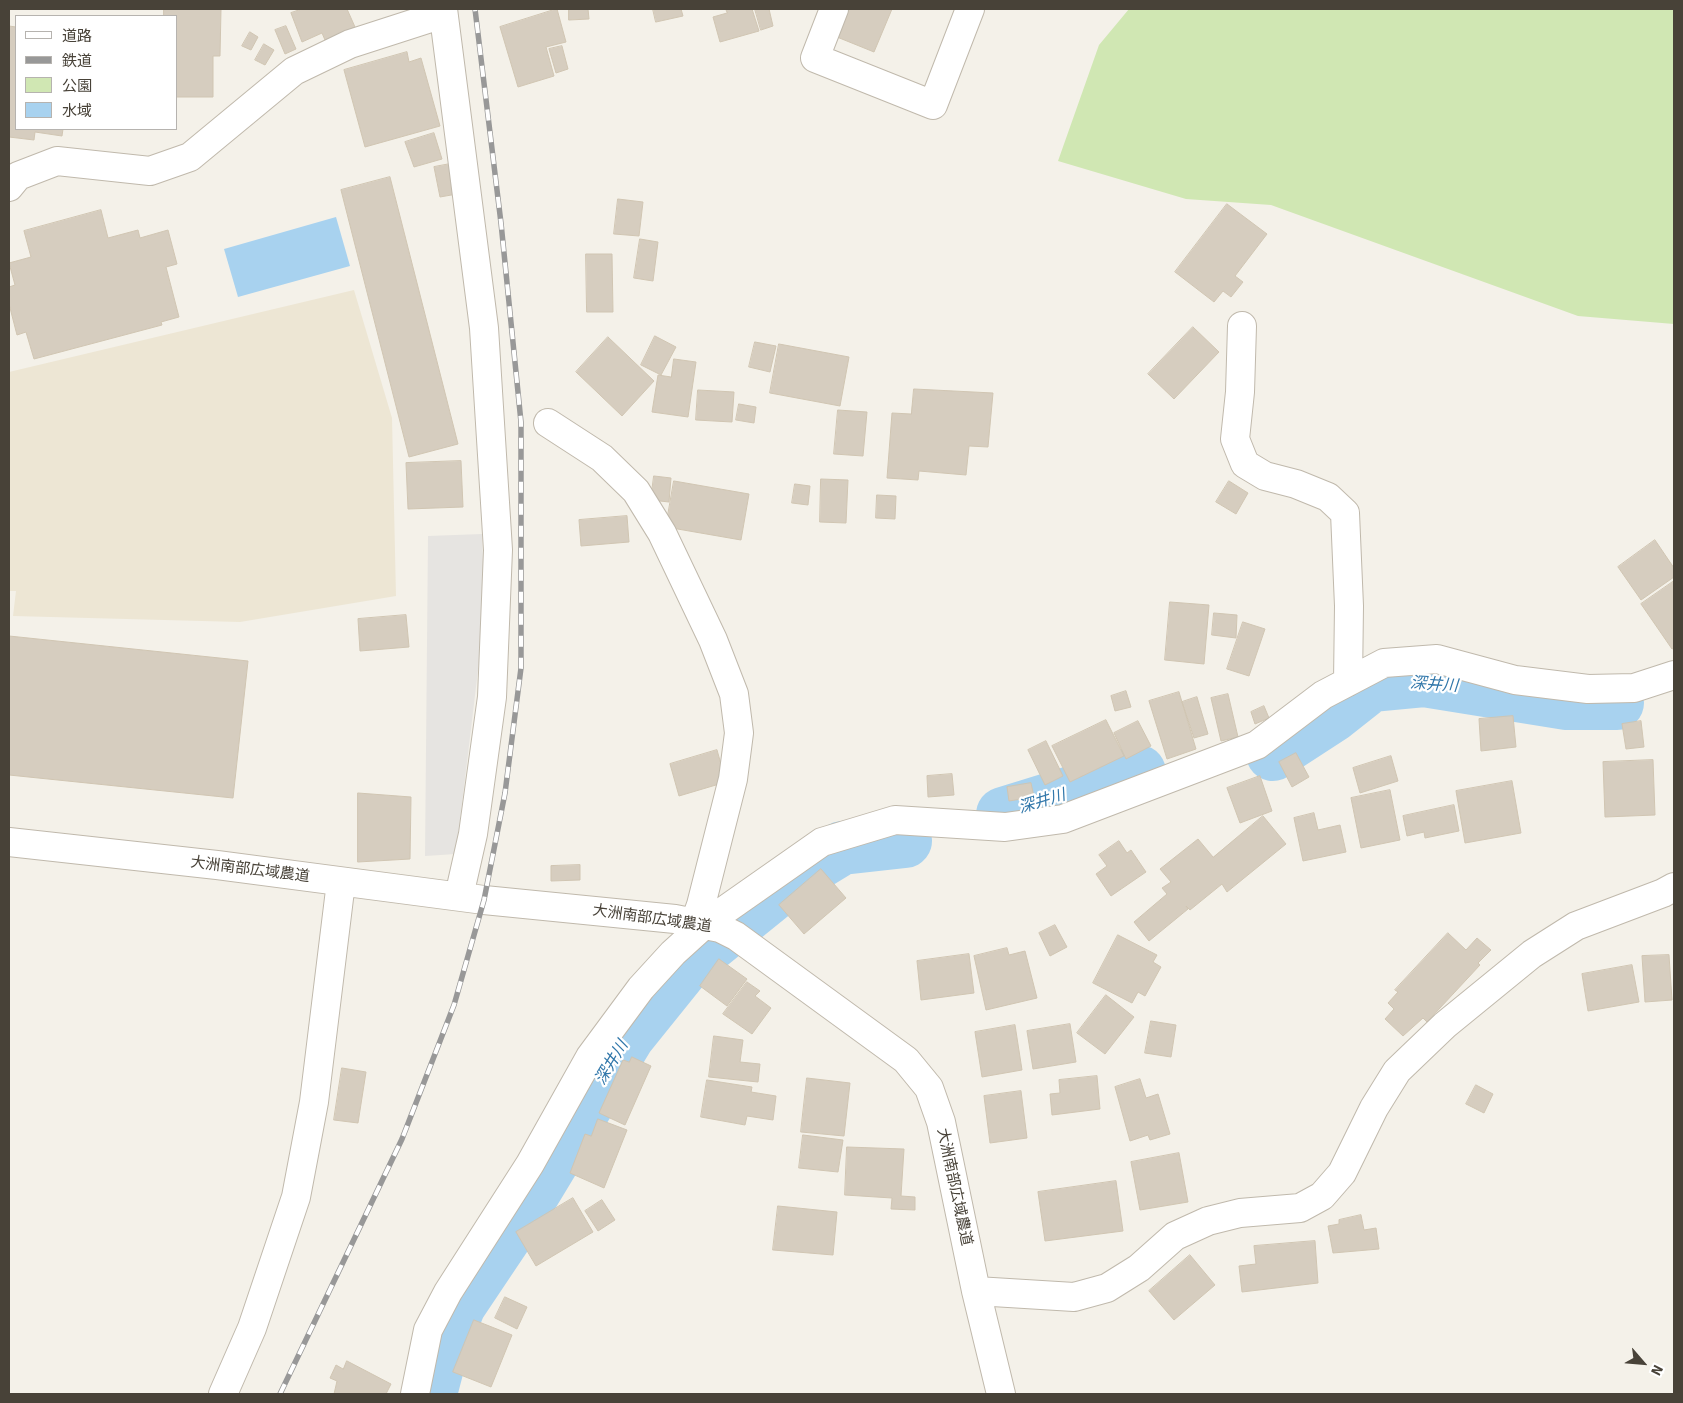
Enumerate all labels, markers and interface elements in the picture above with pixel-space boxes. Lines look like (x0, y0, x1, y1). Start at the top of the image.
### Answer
legend (15, 15, 178, 130)
text: 道路 (62, 27, 92, 45)
text: 鉄道 (62, 52, 92, 70)
text: 公園 (62, 77, 92, 95)
text: 水域 (62, 102, 92, 120)
water label: 深井川 (1409, 674, 1459, 696)
water label: 深井川 (1016, 786, 1068, 818)
street label: 大洲南部広域農道 (189, 854, 311, 886)
street label: 大洲南部広域農道 (591, 902, 713, 936)
water label: 深井川 (591, 1037, 633, 1089)
street label: 大洲南部広域農道 (933, 1126, 975, 1248)
north arrow (1618, 1338, 1668, 1388)
text: N (1647, 1362, 1667, 1378)

